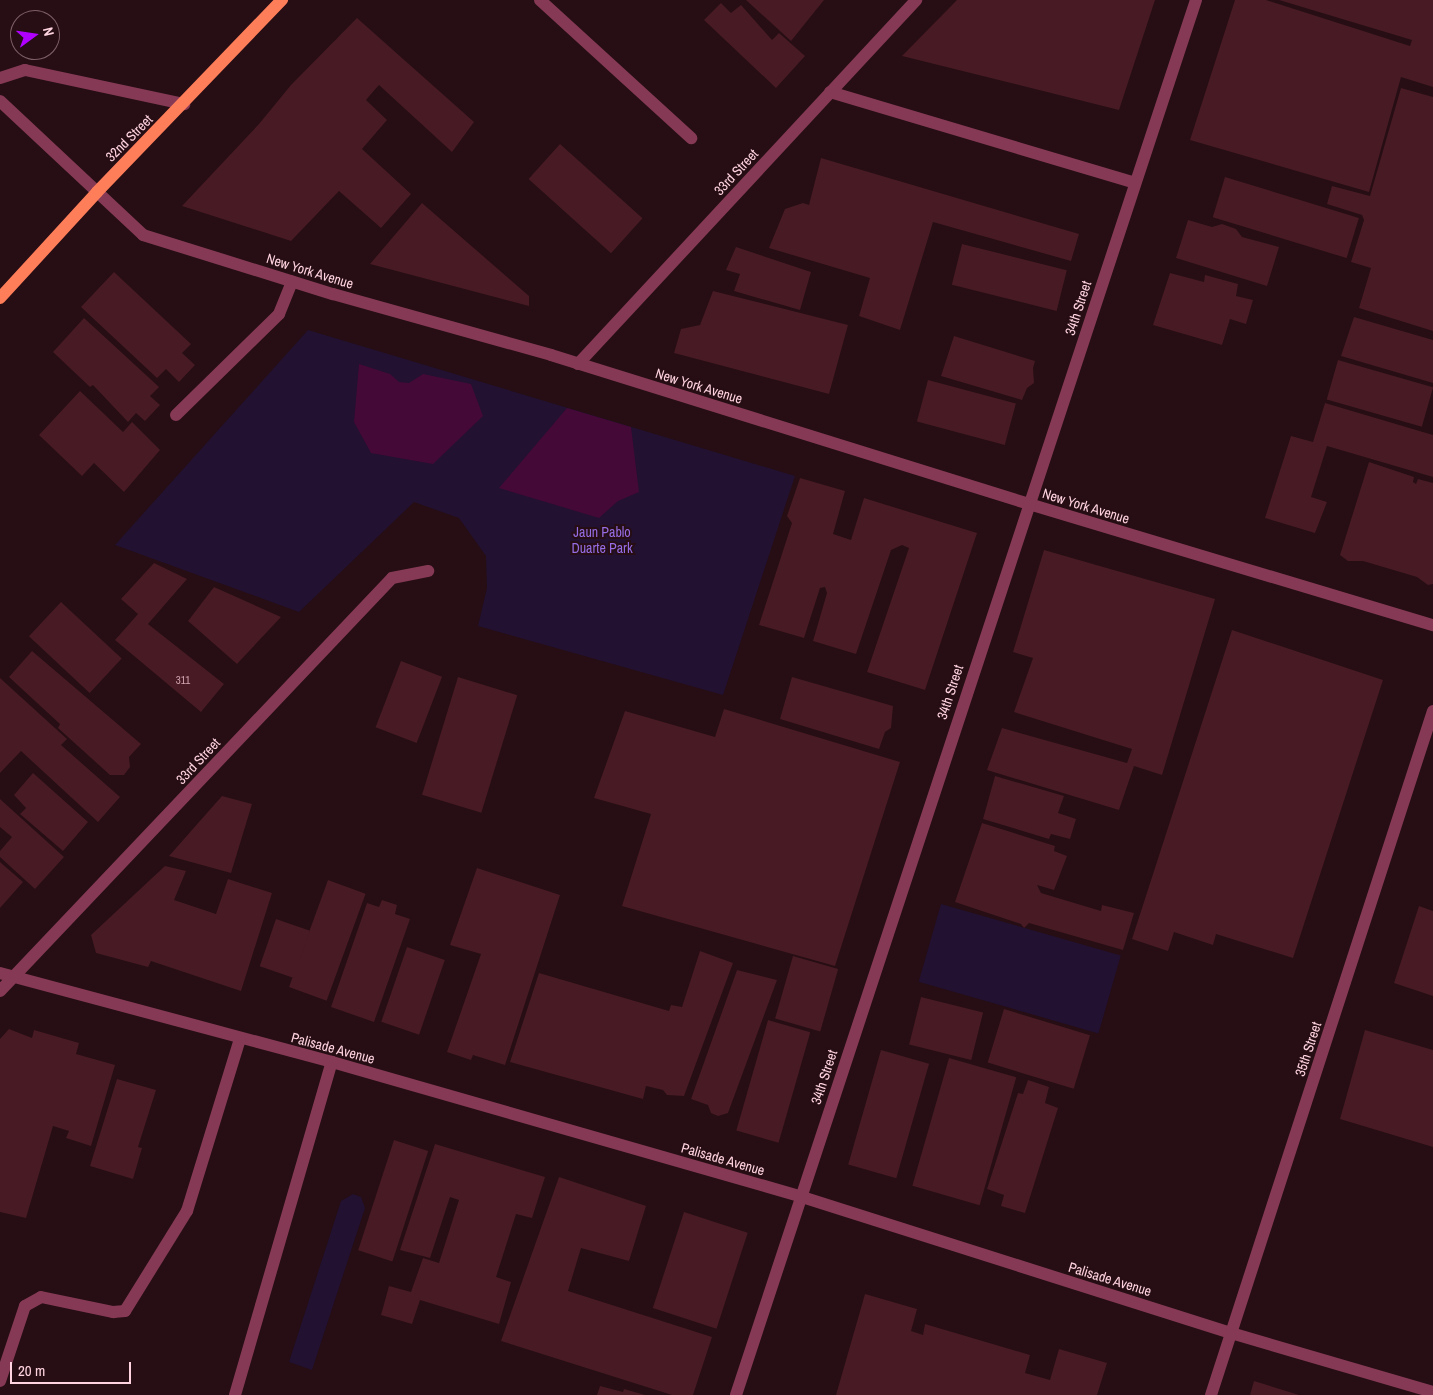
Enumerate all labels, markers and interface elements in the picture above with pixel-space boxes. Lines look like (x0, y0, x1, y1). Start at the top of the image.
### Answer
north arrow (10, 10, 60, 60)
text: N (39, 25, 58, 38)
street label: 32nd Street (102, 111, 156, 165)
street label: 33rd Street (710, 146, 762, 198)
street label: New York Avenue (264, 250, 356, 292)
street label: 34th Street (1061, 279, 1095, 337)
street label: New York Avenue (653, 365, 745, 407)
street label: New York Avenue (1040, 485, 1132, 527)
park label: Jaun Pablo Duarte Park (571, 524, 633, 556)
street label: 34th Street (933, 663, 967, 721)
house number: 311 (176, 673, 190, 687)
street label: 33rd Street (172, 735, 224, 787)
street label: 35th Street (1291, 1020, 1325, 1078)
street label: Palisade Avenue (289, 1029, 377, 1067)
street label: 34th Street (807, 1048, 841, 1106)
street label: Palisade Avenue (679, 1139, 767, 1179)
street label: Palisade Avenue (1066, 1258, 1154, 1300)
scale bar (12, 1352, 134, 1384)
text: 20 m (18, 1360, 45, 1381)

